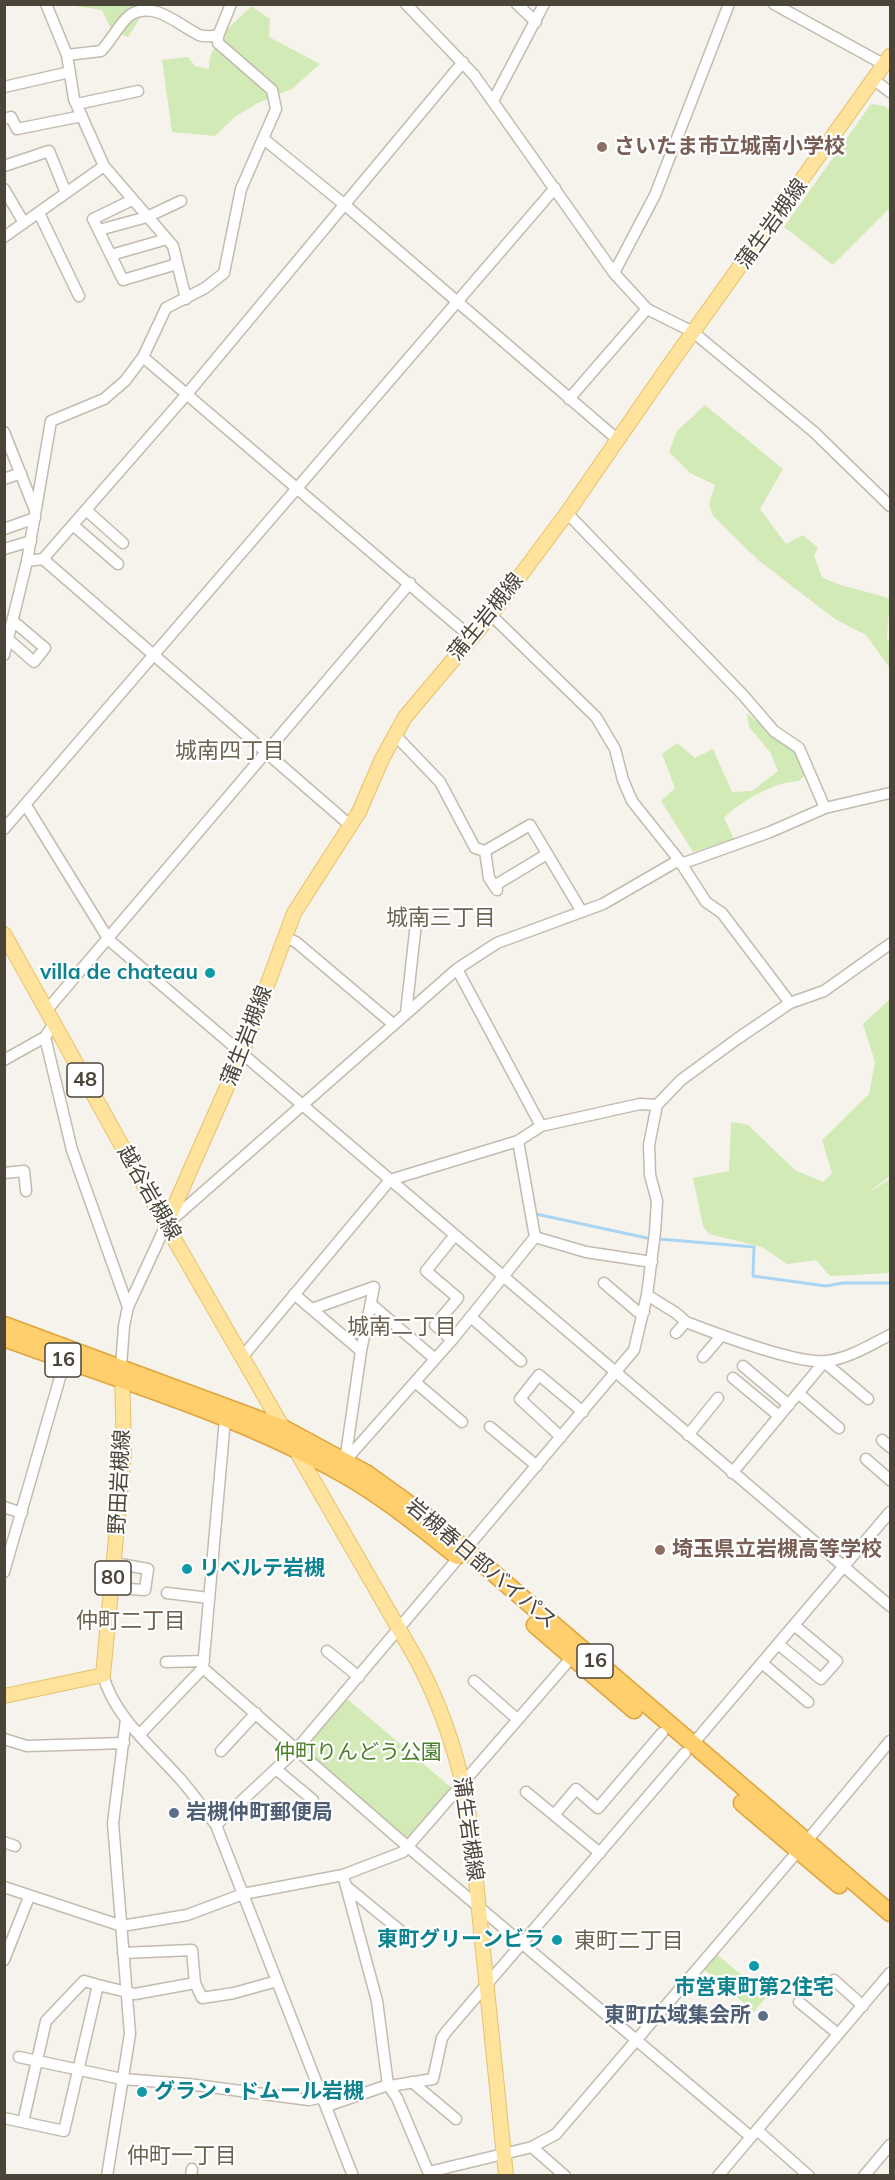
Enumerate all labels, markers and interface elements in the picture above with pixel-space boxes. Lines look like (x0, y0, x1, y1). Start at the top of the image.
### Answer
place label: さいたま市立城南小学校 (614, 134, 845, 160)
marker: さいたま市立城南小学校 (595, 140, 609, 154)
street label: 蒲生岩槻線 (731, 174, 813, 274)
street label: 蒲生岩槻線 (443, 568, 529, 666)
district label: 城南四丁目 (175, 738, 285, 764)
district label: 城南三丁目 (386, 905, 496, 931)
place label: villa de chateau (40, 960, 198, 986)
marker: villa de chateau (203, 966, 217, 980)
street label: 蒲生岩槻線 (216, 982, 278, 1090)
road number: 48 (67, 1063, 103, 1097)
street label: 越谷岩槻線 (112, 1141, 186, 1245)
district label: 城南二丁目 (347, 1314, 457, 1340)
road number: 16 (45, 1343, 81, 1377)
street label: 野田岩槻線 (105, 1429, 135, 1535)
street label: 岩槻春日部バイパス (401, 1494, 561, 1634)
place label: 埼玉県立岩槻高等学校 (672, 1537, 882, 1563)
marker: 埼玉県立岩槻高等学校 (653, 1543, 667, 1557)
place label: リベルテ岩槻 (199, 1556, 325, 1582)
road number: 80 (95, 1561, 131, 1595)
marker: リベルテ岩槻 (180, 1562, 194, 1576)
district label: 仲町二丁目 (76, 1608, 186, 1634)
road number: 16 (577, 1644, 613, 1678)
park label: 仲町りんどう公園 (274, 1740, 442, 1766)
street label: 蒲生岩槻線 (448, 1775, 488, 1883)
place label: 岩槻仲町郵便局 (186, 1800, 333, 1826)
marker: 岩槻仲町郵便局 (167, 1806, 181, 1820)
place label: 東町グリーンビラ (377, 1927, 545, 1953)
district label: 東町二丁目 (574, 1928, 684, 1954)
marker: 東町グリーンビラ (550, 1933, 564, 1947)
marker: 市営東町第2住宅 (747, 1959, 761, 1973)
place label: 市営東町第2住宅 (674, 1975, 834, 2001)
place label: 東町広域集会所 (604, 2003, 751, 2029)
marker: 東町広域集会所 (756, 2009, 770, 2023)
place label: グラン・ドムール岩槻 (154, 2079, 364, 2105)
marker: グラン・ドムール岩槻 (135, 2085, 149, 2099)
district label: 仲町一丁目 (127, 2143, 237, 2169)

